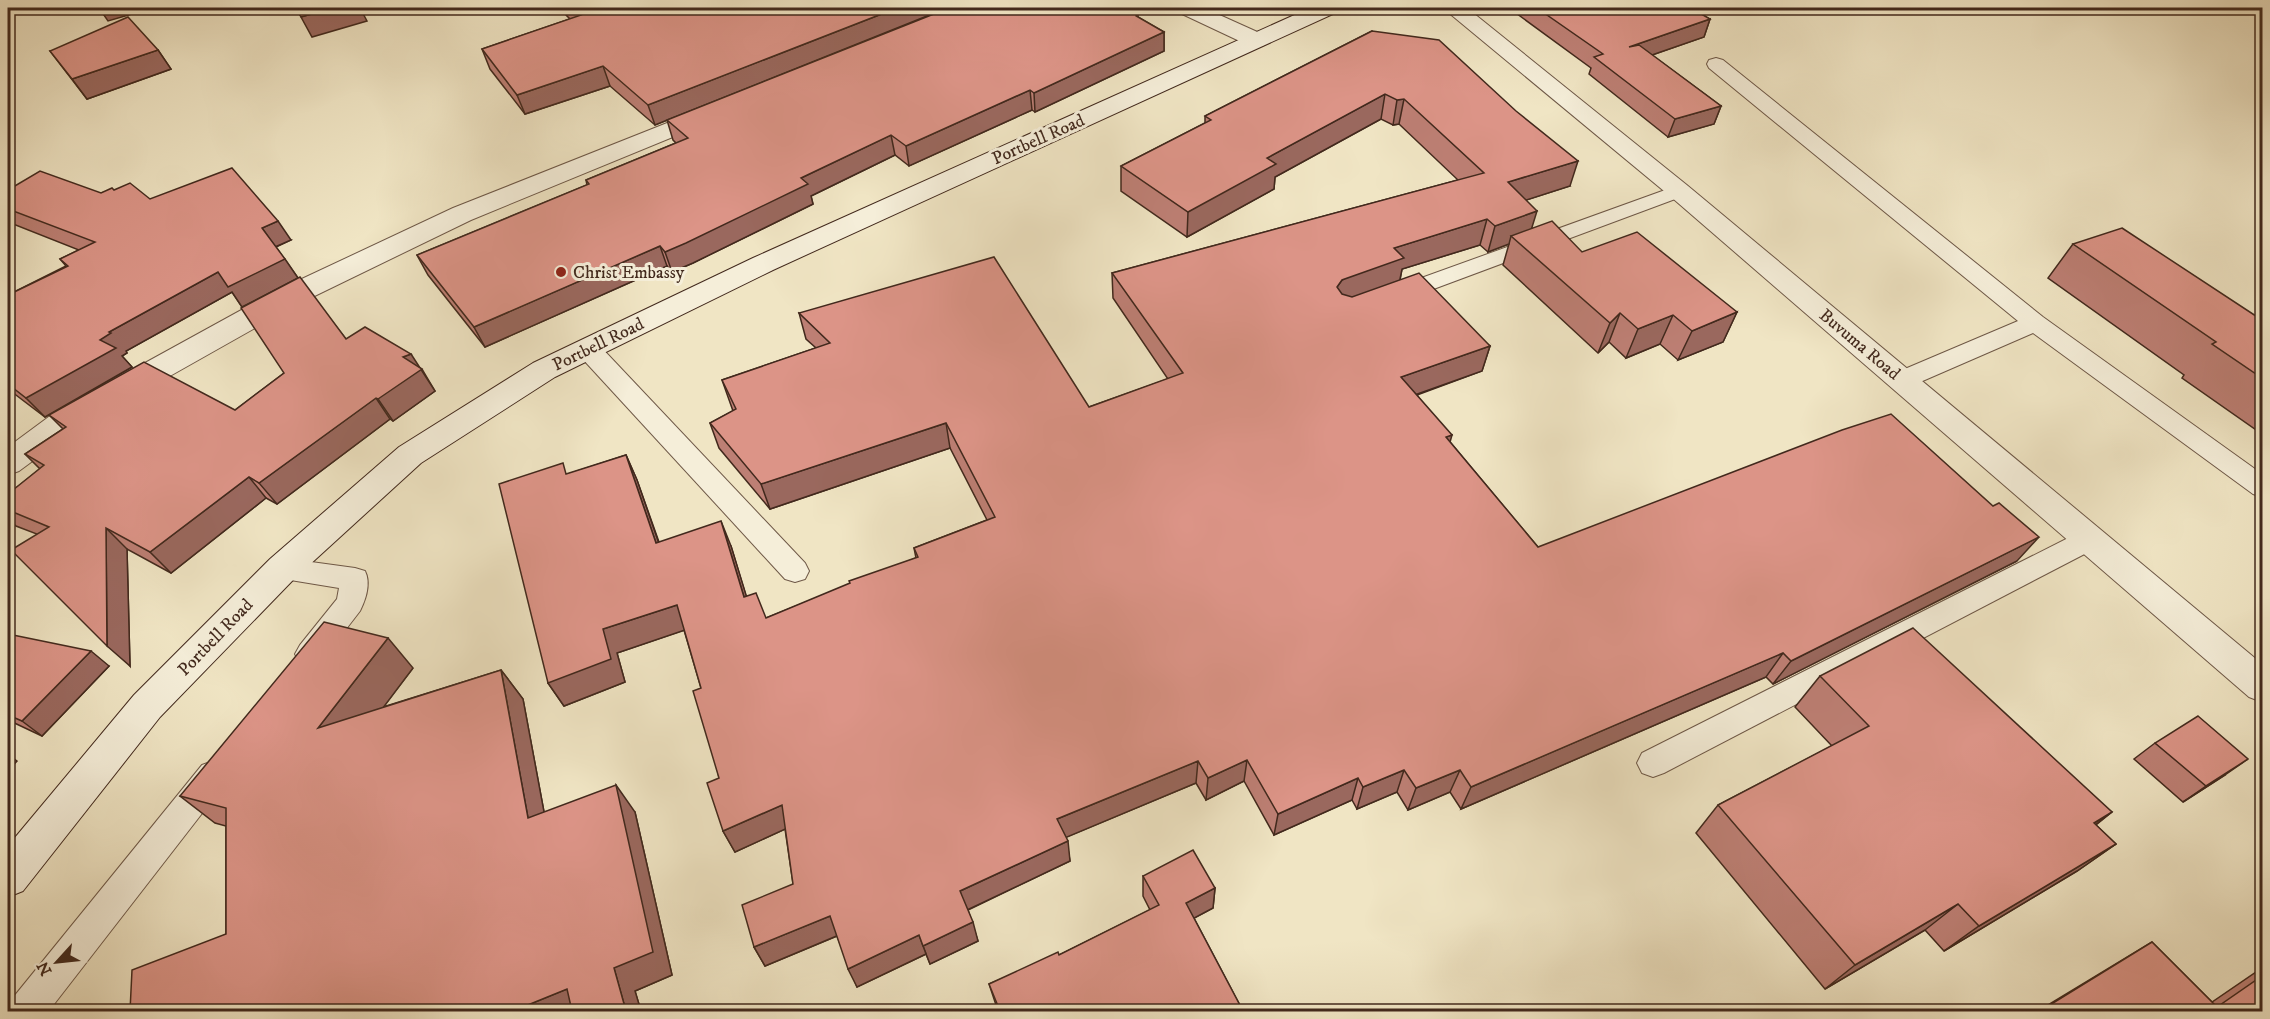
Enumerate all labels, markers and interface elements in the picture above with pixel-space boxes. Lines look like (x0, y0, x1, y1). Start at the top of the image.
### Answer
street label: Portbell Road (989, 110, 1088, 170)
place label: Christ Embassy (573, 262, 685, 284)
marker: Christ Embassy (554, 265, 568, 279)
street label: Buvuma Road (1814, 305, 1904, 385)
street label: Portbell Road (549, 313, 648, 377)
street label: Portbell Road (173, 594, 258, 681)
north arrow (27, 932, 87, 992)
text: N (33, 958, 56, 979)

